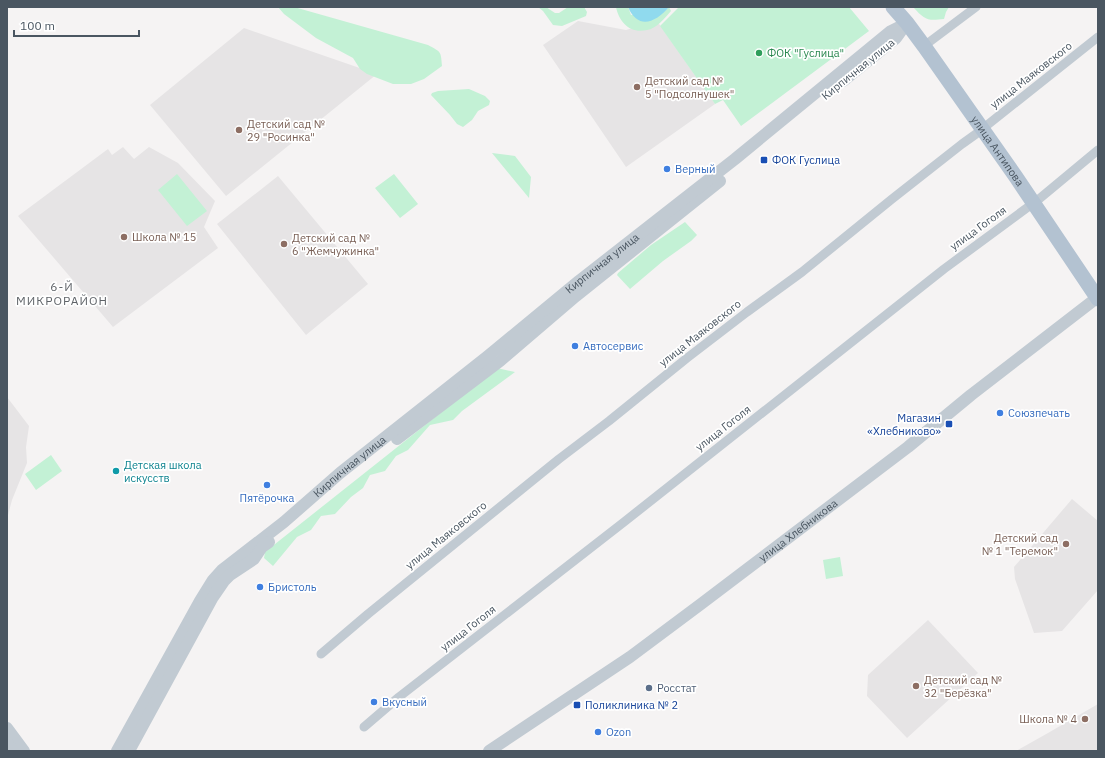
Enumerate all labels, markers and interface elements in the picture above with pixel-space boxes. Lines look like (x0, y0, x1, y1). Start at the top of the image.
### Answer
scale bar (14, 12, 139, 38)
text: 100 m (20, 18, 55, 33)
street label: Кирпичная улица (819, 35, 897, 103)
street label: улица Маяковского (987, 39, 1075, 111)
place label: ФОК "Гуслица" (767, 46, 844, 60)
marker: ФОК "Гуслица" (754, 48, 764, 58)
place label: Детский сад № 5 "Подсолнушек" (645, 74, 734, 101)
marker: Детский сад № 5 "Подсолнушек" (632, 82, 642, 92)
street label: улица Антипова (968, 113, 1027, 189)
place label: Детский сад № 29 "Росинка" (247, 117, 325, 144)
marker: Детский сад № 29 "Росинка" (234, 125, 244, 135)
place label: ФОК Гуслица (772, 153, 840, 167)
marker: ФОК Гуслица (759, 155, 769, 165)
place label: Верный (675, 162, 716, 176)
marker: Верный (662, 164, 672, 174)
street label: улица Гоголя (947, 203, 1009, 253)
place label: Школа № 15 (132, 230, 196, 244)
street label: Кирпичная улица (562, 230, 642, 297)
place label: Детский сад № 6 "Жемчужинка" (292, 231, 379, 258)
marker: Школа № 15 (119, 232, 129, 242)
marker: Детский сад № 6 "Жемчужинка" (279, 239, 289, 249)
district label: 6-Й МИКРОРАЙОН (16, 279, 108, 308)
street label: улица Маяковского (656, 297, 744, 369)
place label: Автосервис (583, 339, 644, 353)
marker: Автосервис (570, 341, 580, 351)
street label: улица Гоголя (693, 402, 753, 454)
place label: Союзпечать (1008, 406, 1070, 420)
marker: Союзпечать (995, 408, 1005, 418)
place label: Магазин «Хлебниково» (867, 411, 941, 438)
marker: Магазин «Хлебниково» (944, 419, 954, 429)
street label: Кирпичная улица (310, 432, 389, 500)
place label: Детская школа искусств (124, 458, 202, 485)
marker: Детская школа искусств (111, 466, 121, 476)
marker: Пятёрочка (262, 480, 272, 490)
place label: Пятёрочка (240, 491, 295, 505)
street label: улица Хлебникова (756, 496, 840, 565)
street label: улица Маяковского (403, 498, 489, 572)
place label: Детский сад № 1 "Теремок" (982, 531, 1058, 558)
marker: Детский сад № 1 "Теремок" (1061, 539, 1071, 549)
place label: Бристоль (268, 580, 317, 594)
marker: Бристоль (255, 582, 265, 592)
street label: улица Гоголя (438, 602, 498, 654)
place label: Детский сад № 32 "Берёзка" (924, 673, 1002, 700)
place label: Росстат (657, 681, 697, 695)
marker: Детский сад № 32 "Берёзка" (911, 681, 921, 691)
marker: Росстат (644, 683, 654, 693)
place label: Вкусный (382, 695, 427, 709)
marker: Вкусный (369, 697, 379, 707)
place label: Поликлиника № 2 (585, 698, 678, 712)
marker: Поликлиника № 2 (572, 700, 582, 710)
place label: Школа № 4 (1019, 712, 1077, 726)
marker: Школа № 4 (1080, 714, 1090, 724)
place label: Ozon (606, 725, 631, 739)
marker: Ozon (593, 727, 603, 737)

